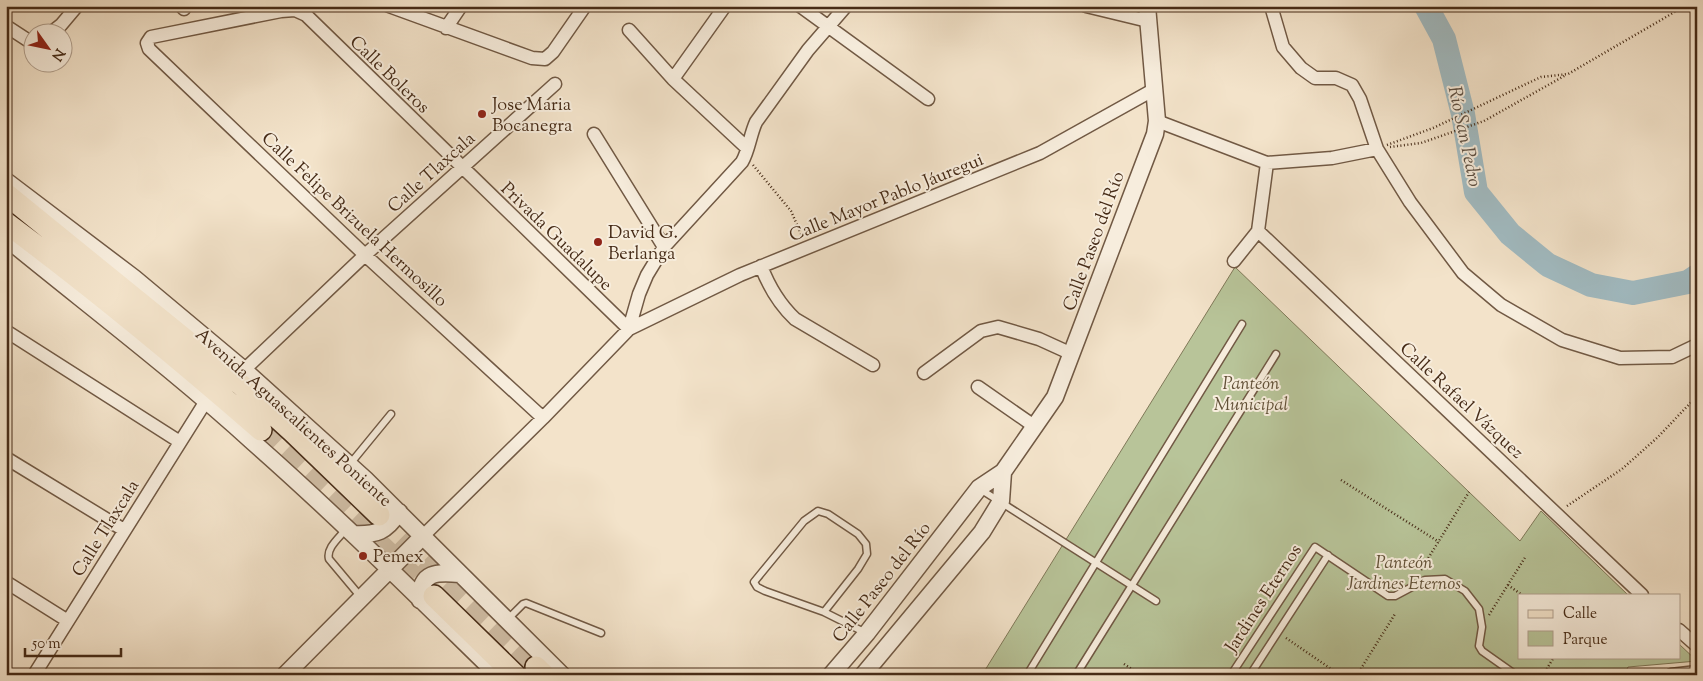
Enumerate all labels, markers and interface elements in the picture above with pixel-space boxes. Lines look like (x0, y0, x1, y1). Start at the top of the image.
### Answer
north arrow (22, 22, 72, 72)
street label: Calle Boleros (343, 30, 435, 120)
text: N (46, 44, 69, 64)
water label: Río San Pedro (1440, 84, 1487, 189)
place label: Jose Maria Bocanegra (491, 93, 572, 140)
marker: Jose Maria Bocanegra (476, 108, 488, 120)
street label: Calle Felipe Brizuela Hermosillo (255, 127, 453, 314)
street label: Calle Tlaxcala (383, 127, 482, 220)
street label: Calle Mayor Pablo Jáuregui (786, 148, 988, 250)
street label: Calle Paseo del Río (1058, 168, 1132, 315)
street label: Privada Guadalupe (494, 177, 617, 298)
place label: David G. Berlanga (608, 221, 678, 268)
marker: David G. Berlanga (592, 236, 604, 248)
street label: Avenida Aguascalientes Poniente (189, 323, 397, 514)
street label: Calle Rafael Vázquez (1393, 337, 1529, 466)
park label: Panteón Municipal (1214, 372, 1289, 419)
street label: Calle Tlaxcala (67, 475, 147, 583)
street label: Calle Paseo del Río (827, 517, 938, 649)
street label: Jardines Eternos (1219, 540, 1310, 659)
place label: Pemex (373, 545, 424, 571)
marker: Pemex (357, 550, 369, 562)
park label: Panteón Jardines Eternos (1346, 551, 1461, 598)
legend (1518, 594, 1680, 658)
text: Calle (1563, 604, 1597, 625)
scale bar (25, 626, 121, 658)
text: Parque (1563, 630, 1607, 651)
text: 50 m (31, 634, 61, 655)

